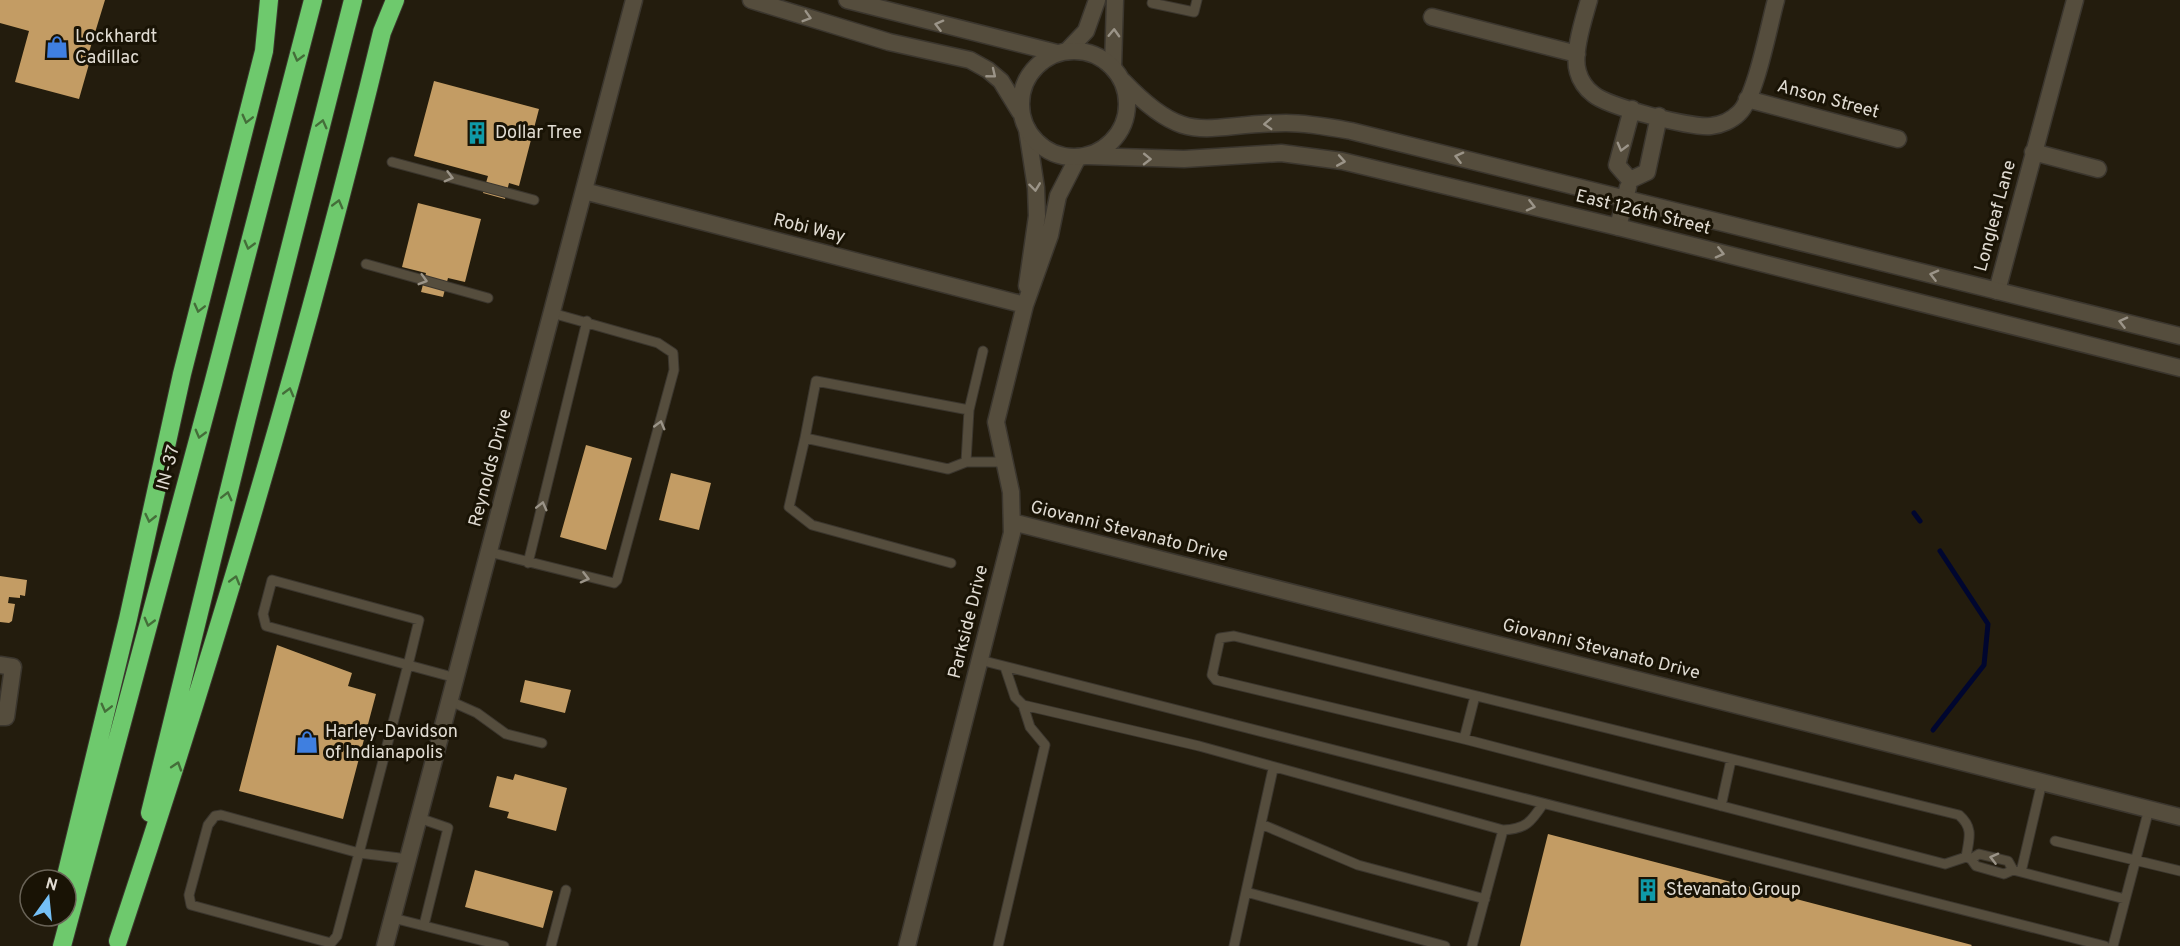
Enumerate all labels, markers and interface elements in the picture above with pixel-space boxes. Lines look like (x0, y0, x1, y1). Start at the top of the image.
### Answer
one-way arrow (801, 10, 812, 22)
one-way arrow (934, 20, 944, 32)
place label: Lockhardt Cadillac (75, 26, 157, 70)
one-way arrow (1108, 29, 1120, 38)
shop icon: Lockhardt Cadillac (44, 34, 70, 60)
one-way arrow (293, 51, 305, 61)
one-way arrow (985, 66, 996, 77)
street label: Anson Street (1775, 75, 1881, 125)
one-way arrow (241, 114, 254, 124)
one-way arrow (1264, 117, 1273, 130)
one-way arrow (314, 119, 327, 129)
building icon: Dollar Tree (464, 120, 490, 146)
place label: Dollar Tree (495, 122, 582, 145)
one-way arrow (1617, 141, 1629, 152)
one-way arrow (1454, 152, 1464, 165)
one-way arrow (1142, 153, 1151, 166)
one-way arrow (1335, 154, 1345, 167)
street label: Longleaf Lane (1970, 158, 2022, 274)
one-way arrow (443, 170, 454, 182)
one-way arrow (1028, 182, 1041, 192)
street label: East 126th Street (1573, 185, 1713, 241)
one-way arrow (1525, 198, 1535, 211)
one-way arrow (331, 199, 344, 209)
street label: Robi Way (770, 209, 848, 249)
one-way arrow (244, 240, 257, 250)
one-way arrow (1714, 246, 1725, 258)
one-way arrow (1929, 270, 1939, 283)
one-way arrow (418, 272, 428, 285)
one-way arrow (193, 303, 206, 313)
one-way arrow (2118, 316, 2128, 329)
one-way arrow (282, 388, 295, 398)
street label: Reynolds Drive (464, 407, 518, 529)
one-way arrow (652, 420, 665, 430)
one-way arrow (195, 428, 207, 439)
street label: IN-37 (152, 443, 186, 493)
one-way arrow (220, 492, 233, 502)
street label: Giovanni Stevanato Drive (1028, 496, 1230, 568)
one-way arrow (535, 502, 548, 512)
one-way arrow (144, 513, 157, 523)
street label: Parkside Drive (944, 563, 994, 681)
one-way arrow (580, 570, 590, 583)
one-way arrow (228, 575, 240, 586)
street label: Giovanni Stevanato Drive (1500, 614, 1702, 686)
one-way arrow (144, 617, 156, 627)
one-way arrow (100, 703, 113, 713)
place label: Harley-Davidson of Indianapolis (325, 721, 458, 765)
shop icon: Harley-Davidson of Indianapolis (294, 729, 320, 755)
one-way arrow (169, 761, 182, 772)
one-way arrow (1990, 852, 2000, 865)
north arrow (18, 868, 78, 928)
text: N (43, 874, 60, 897)
building icon: Stevanato Group (1635, 877, 1661, 903)
place label: Stevanato Group (1666, 879, 1801, 902)

